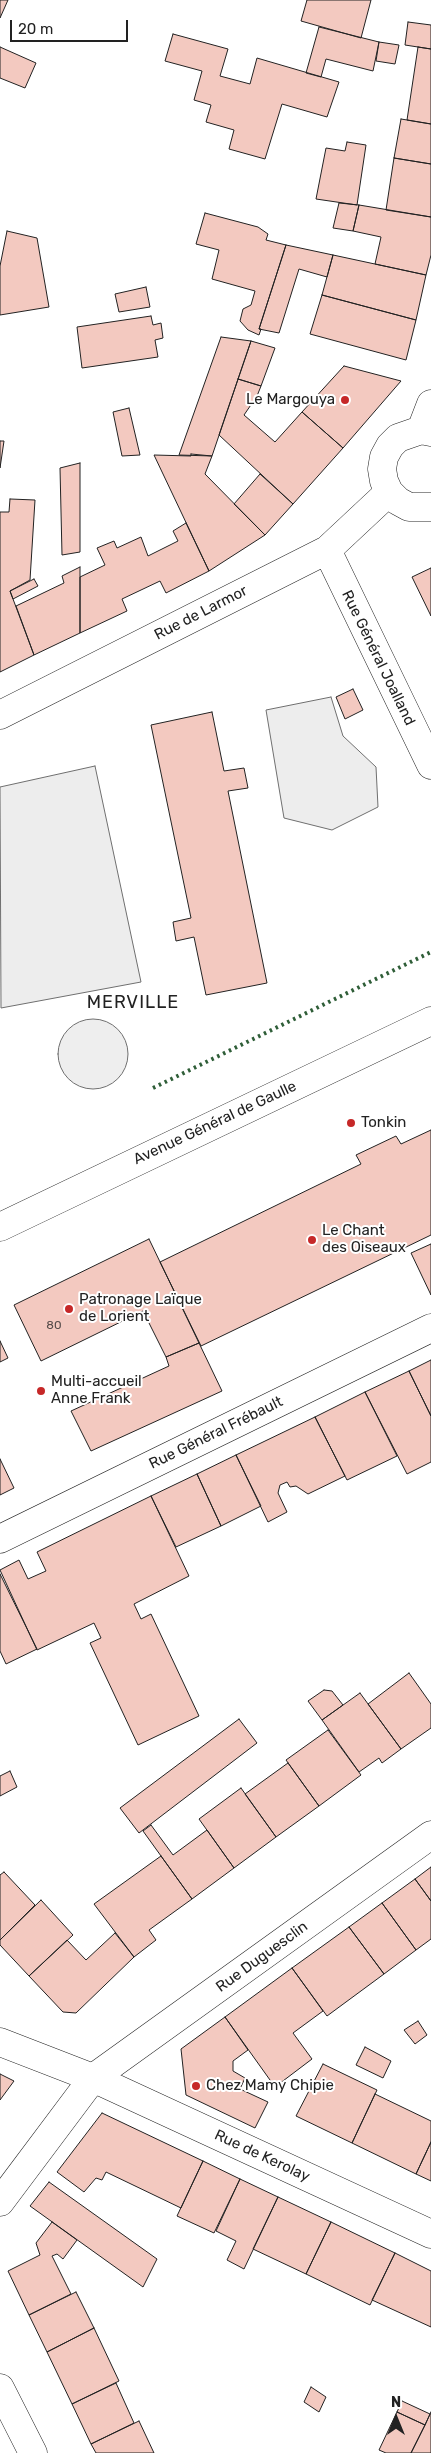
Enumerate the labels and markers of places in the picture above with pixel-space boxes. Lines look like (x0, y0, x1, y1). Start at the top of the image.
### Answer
place label: Le Margouya (246, 391, 335, 409)
marker: Le Margouya (339, 394, 351, 406)
place label: Tonkin (361, 1114, 406, 1132)
marker: Tonkin (345, 1117, 357, 1129)
place label: Le Chant des Oiseaux (322, 1222, 406, 1257)
marker: Le Chant des Oiseaux (306, 1234, 318, 1246)
place label: Patronage Laïque de Lorient (79, 1291, 202, 1326)
marker: Patronage Laïque de Lorient (63, 1303, 75, 1315)
place label: Multi-accueil Anne Frank (51, 1373, 142, 1408)
marker: Multi-accueil Anne Frank (35, 1385, 47, 1397)
place label: Chez Mamy Chipie (206, 2077, 334, 2095)
marker: Chez Mamy Chipie (190, 2080, 202, 2092)

